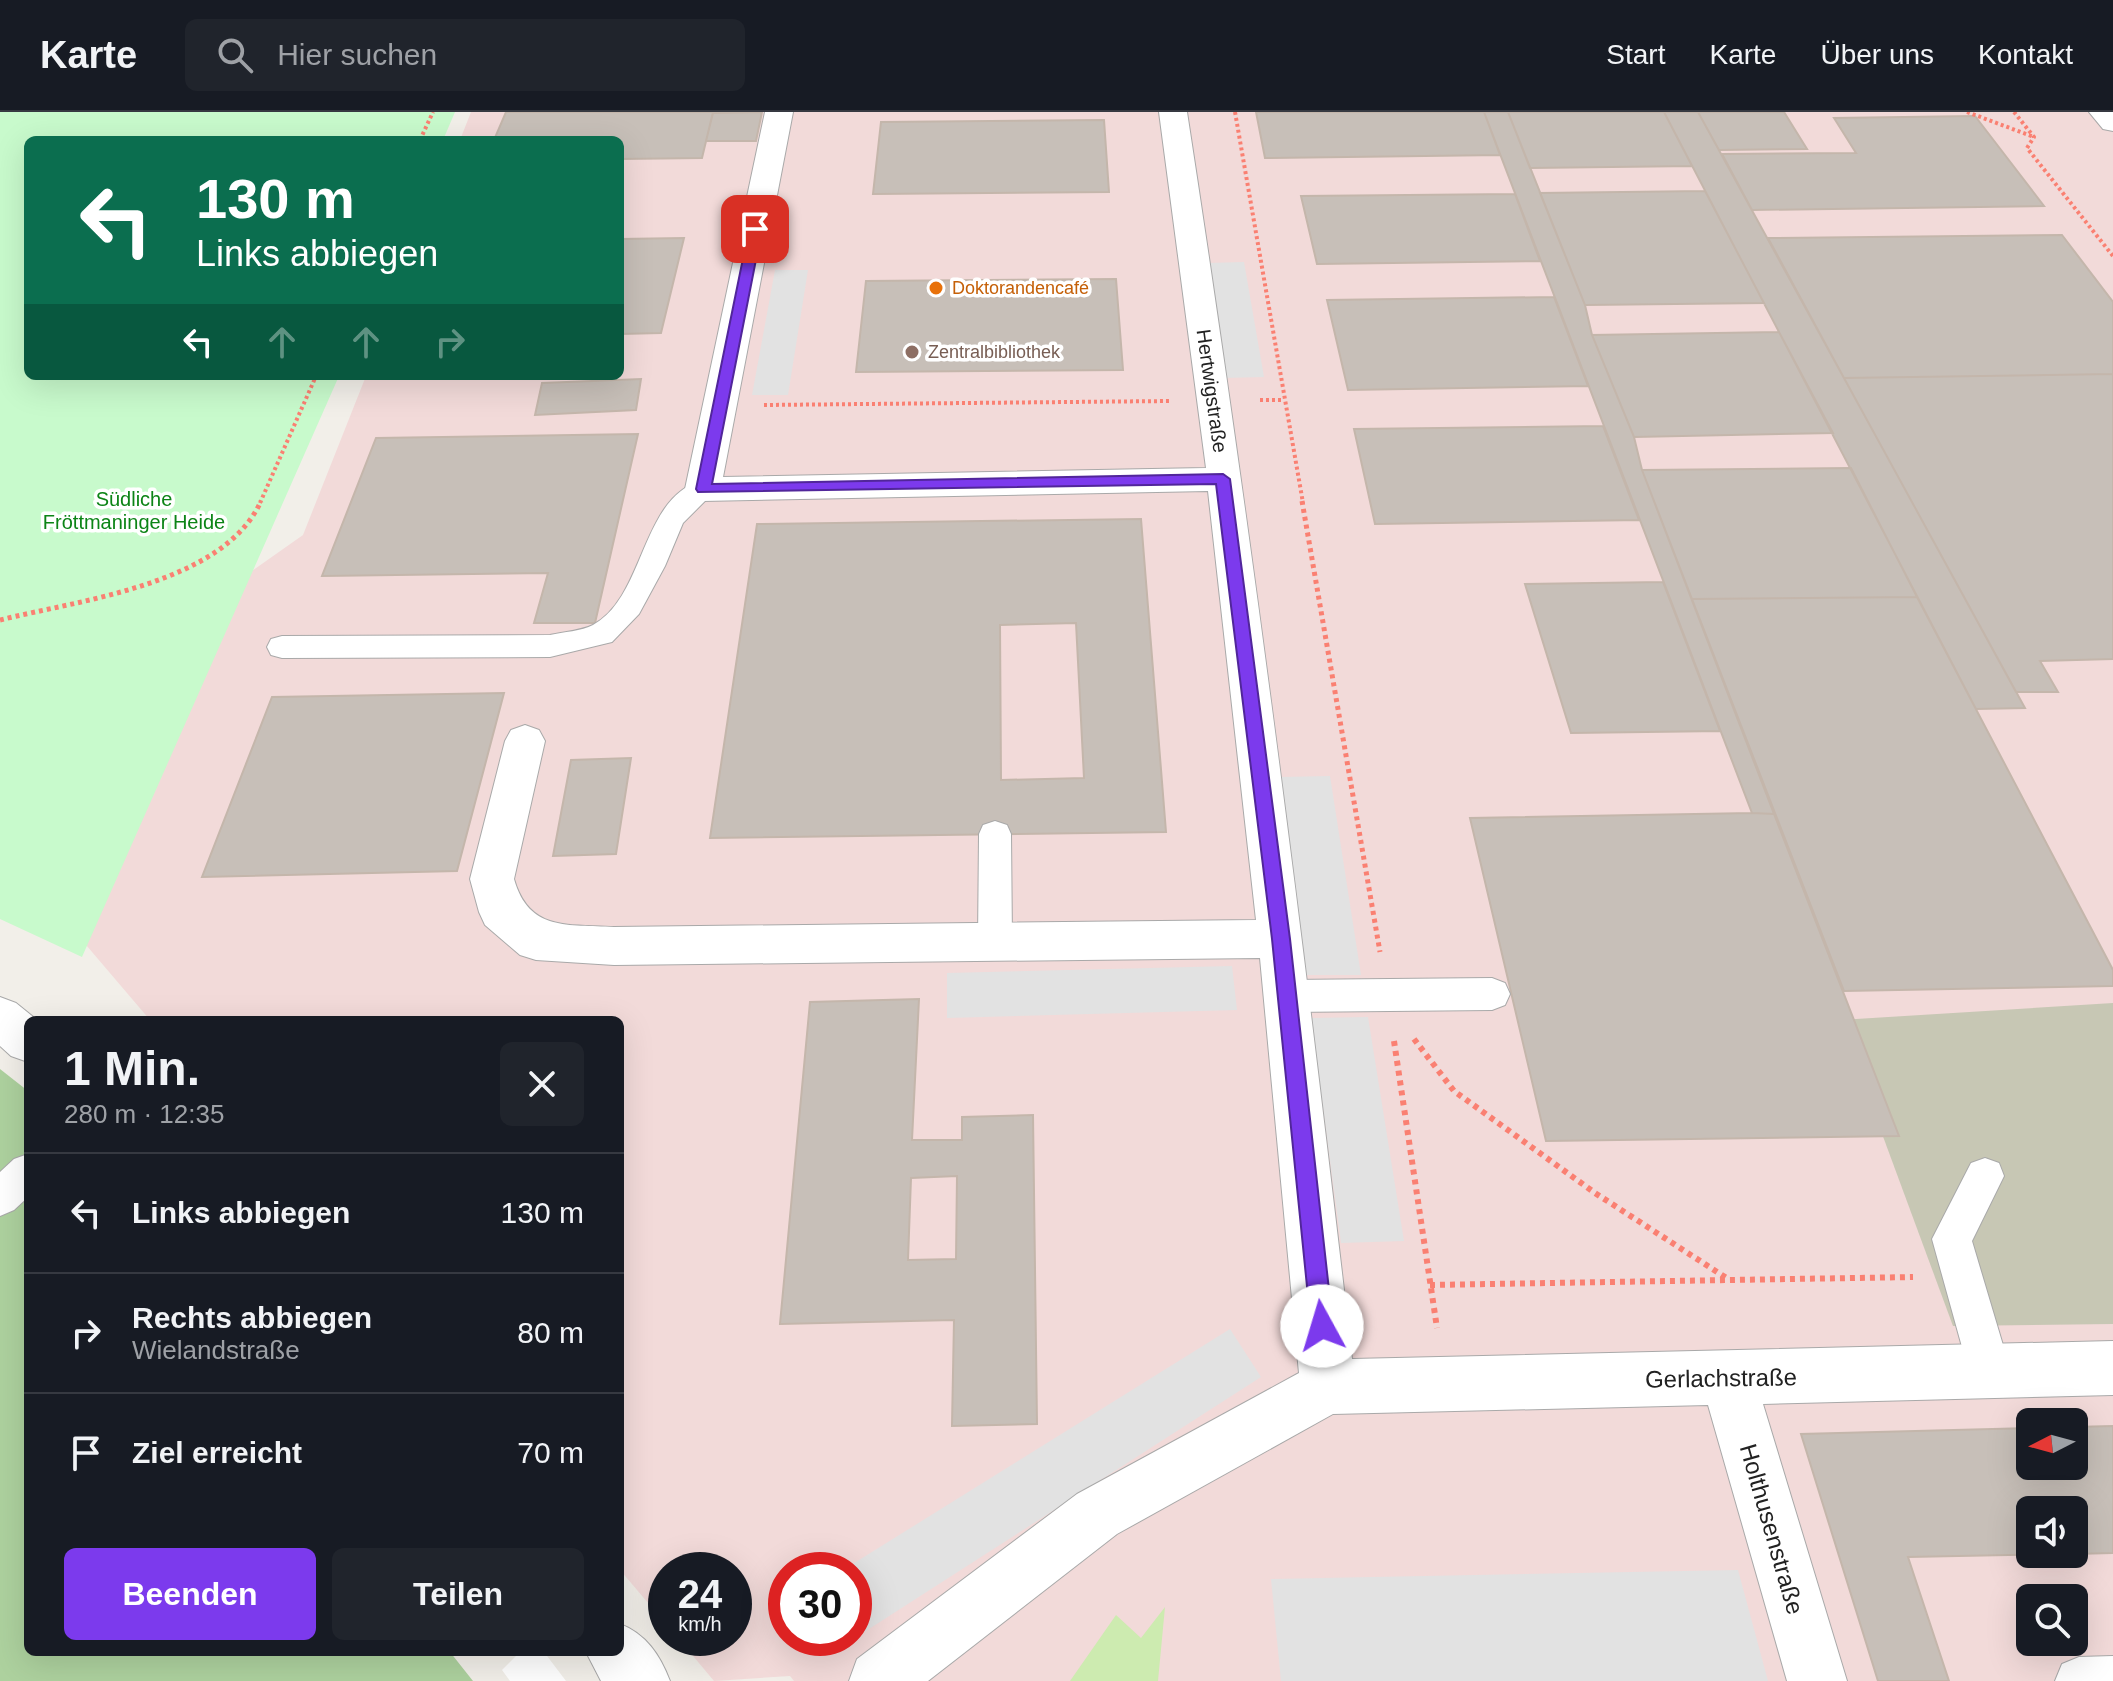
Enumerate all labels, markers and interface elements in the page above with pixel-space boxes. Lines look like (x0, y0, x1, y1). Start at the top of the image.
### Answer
search box (185, 19, 745, 91)
icon: search (213, 33, 257, 77)
text: Karte (40, 34, 137, 76)
text: Hier suchen (277, 38, 437, 71)
text: Start (1606, 39, 1665, 70)
text: Karte (1709, 39, 1776, 70)
text: Über uns (1820, 39, 1934, 70)
text: Kontakt (1978, 39, 2073, 70)
text: 130 m (196, 167, 355, 230)
icon: left (64, 168, 168, 272)
pin (721, 195, 789, 263)
icon: arrive (733, 207, 777, 251)
text: Links abbiegen (196, 233, 438, 274)
place label: Doktorandencafé (952, 278, 1089, 298)
marker: Doktorandencafé (927, 279, 945, 297)
icon: left (176, 320, 220, 364)
icon: ahead (260, 320, 304, 364)
icon: ahead (344, 320, 388, 364)
icon: right (428, 320, 472, 364)
street label: Hertwigstraße (1192, 328, 1232, 454)
place label: Zentralbibliothek (928, 342, 1061, 362)
marker: Zentralbibliothek (903, 343, 921, 361)
park label: Südliche Fröttmaninger Heide (43, 488, 225, 533)
text: 1 Min. (64, 1042, 200, 1095)
button: close (500, 1042, 584, 1126)
text: 280 m · 12:35 (64, 1099, 224, 1129)
icon: left (64, 1191, 108, 1235)
text: Links abbiegen (132, 1196, 350, 1229)
text: 130 m (501, 1196, 584, 1229)
position arrow (1280, 1284, 1364, 1368)
text: Rechts abbiegen (132, 1301, 372, 1334)
icon: right (64, 1311, 108, 1355)
text: 80 m (517, 1316, 584, 1349)
text: Wielandstraße (132, 1335, 300, 1365)
street label: Gerlachstraße (1645, 1363, 1797, 1393)
north arrow (2016, 1408, 2088, 1480)
map controls (2016, 1408, 2088, 1656)
icon: arrive (64, 1431, 108, 1475)
text: Ziel erreicht (132, 1436, 302, 1469)
text: 70 m (517, 1436, 584, 1469)
street label: Holthusenstraße (1735, 1441, 1809, 1617)
button: sound (2016, 1496, 2088, 1568)
button: Beenden (64, 1548, 316, 1640)
button: Teilen (332, 1548, 584, 1640)
speed limit sign: 30 (768, 1552, 872, 1656)
text: 24 (678, 1572, 722, 1616)
button: search (2016, 1584, 2088, 1656)
text: km/h (678, 1613, 722, 1635)

